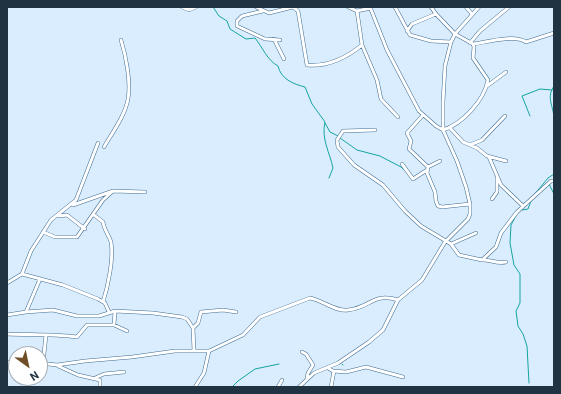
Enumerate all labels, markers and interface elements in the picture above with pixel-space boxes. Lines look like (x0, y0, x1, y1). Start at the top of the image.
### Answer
north arrow (8, 346, 48, 386)
text: N (27, 368, 41, 383)

